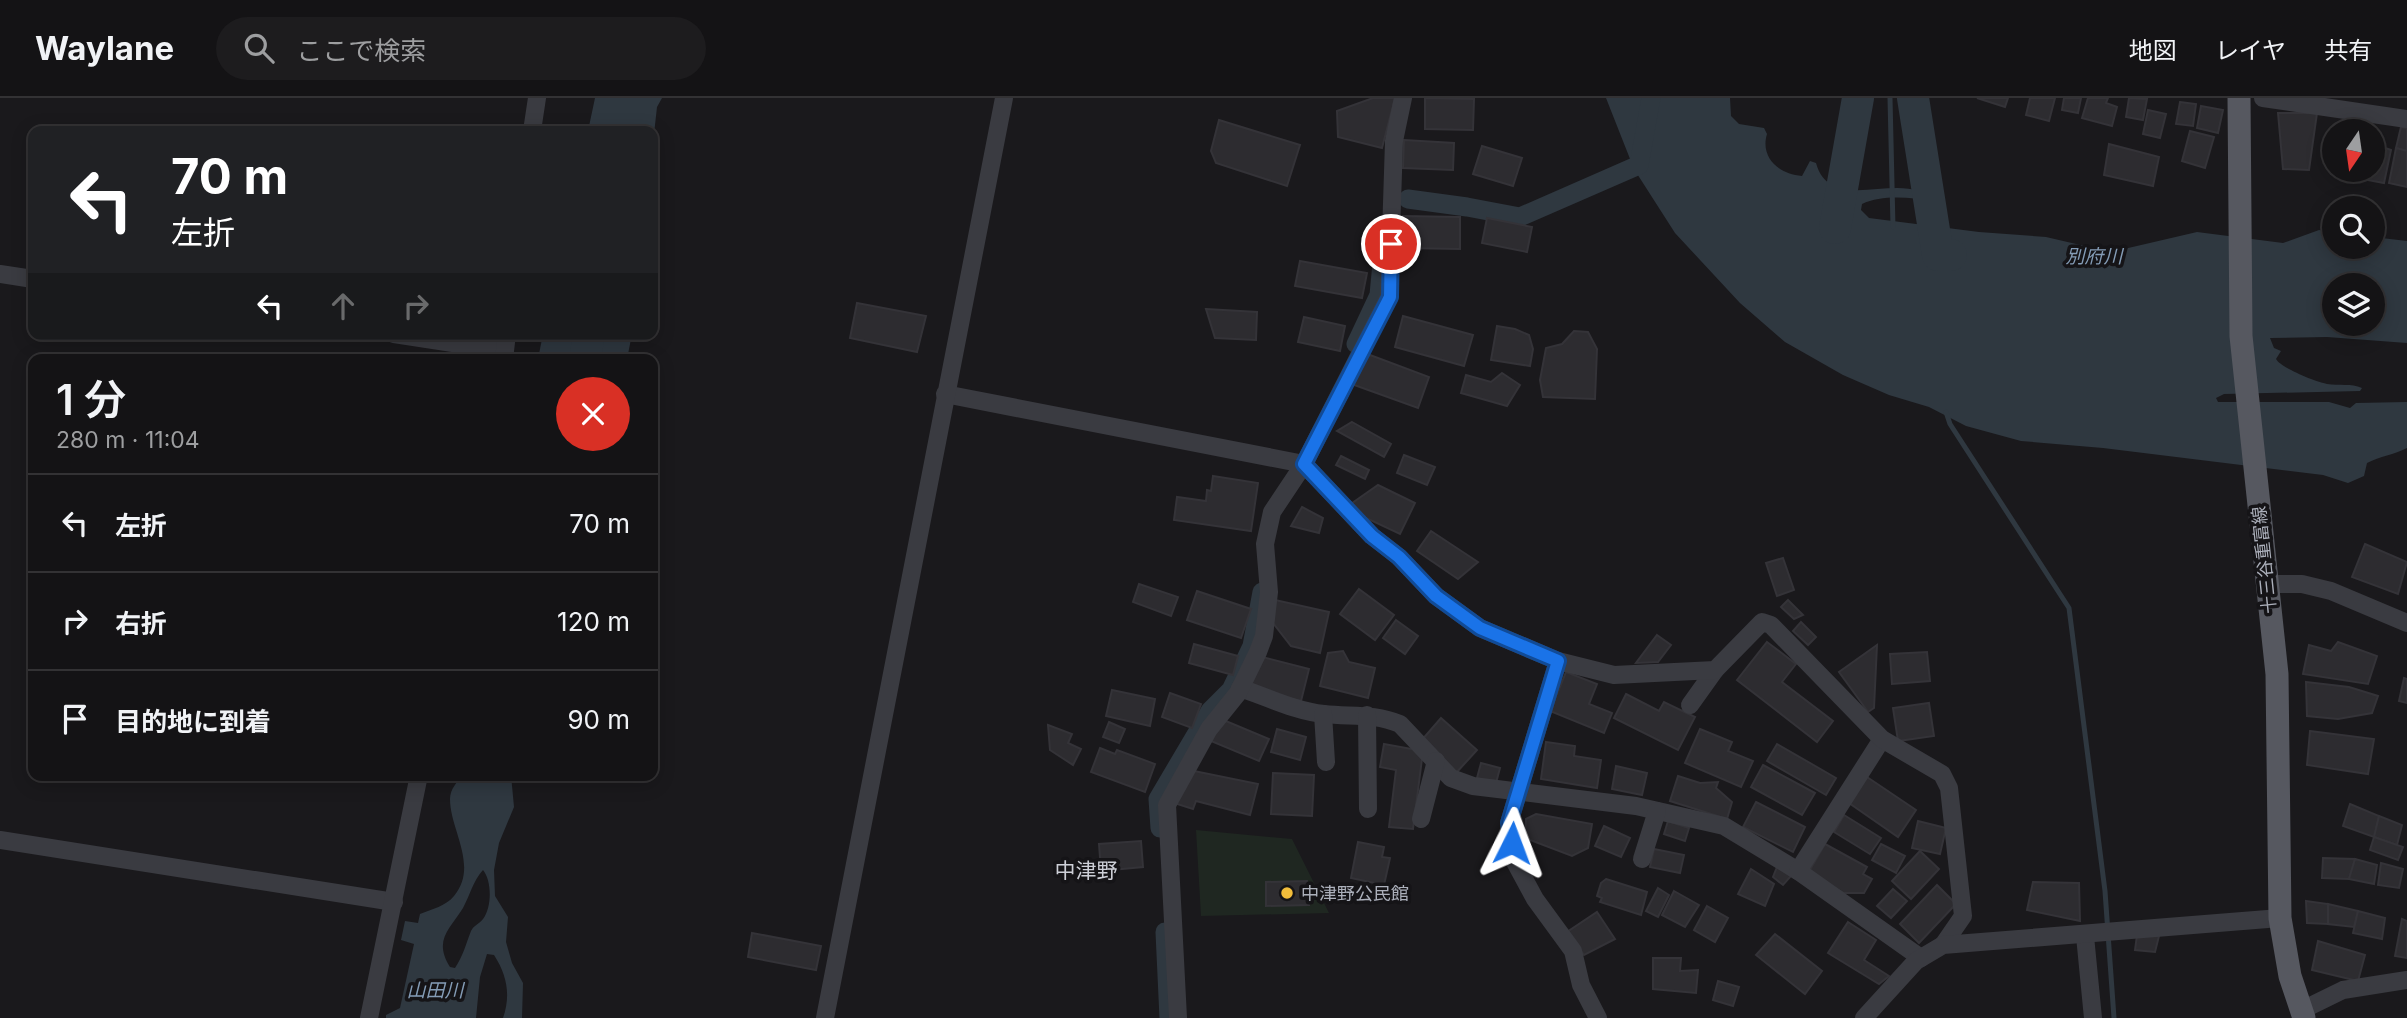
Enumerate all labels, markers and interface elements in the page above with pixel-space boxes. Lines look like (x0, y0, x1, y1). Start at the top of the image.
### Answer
search box (216, 17, 706, 80)
text: Waylane (35, 28, 174, 68)
icon: search (240, 29, 278, 67)
text: ここで検索 (296, 35, 426, 66)
text: 地図 (2129, 36, 2177, 65)
text: レイヤ (2215, 36, 2286, 65)
text: 共有 (2324, 36, 2372, 65)
north arrow (2322, 119, 2385, 182)
map controls (2322, 119, 2385, 336)
text: 70 m (171, 147, 288, 206)
icon: left (56, 154, 147, 245)
button: search (2322, 196, 2385, 259)
text: 左折 (171, 213, 235, 252)
pin (1361, 214, 1421, 274)
icon: arrive (1372, 225, 1410, 263)
water label: 別府川 (2065, 245, 2124, 268)
button: layers (2322, 273, 2385, 336)
icon: left (251, 287, 289, 325)
icon: ahead (324, 287, 362, 325)
icon: right (397, 287, 435, 325)
text: 1 分 (56, 374, 126, 425)
button: close (556, 377, 630, 451)
text: 280 m · 11:04 (56, 426, 200, 454)
icon: left (56, 504, 94, 542)
street label: 十三谷重富線 (2248, 505, 2280, 615)
text: 70 m (569, 508, 630, 539)
text: 左折 (115, 510, 167, 541)
icon: right (56, 602, 94, 640)
text: 120 m (557, 606, 630, 637)
text: 右折 (115, 608, 167, 639)
icon: arrive (56, 700, 94, 738)
text: 90 m (567, 704, 630, 735)
text: 目的地に到着 (115, 706, 271, 737)
position arrow (1475, 806, 1549, 880)
district label: 中津野 (1055, 858, 1118, 883)
place label: 中津野公民館 (1301, 883, 1409, 904)
marker: 中津野公民館 (1279, 885, 1295, 901)
water label: 山田川 (406, 979, 465, 1002)

